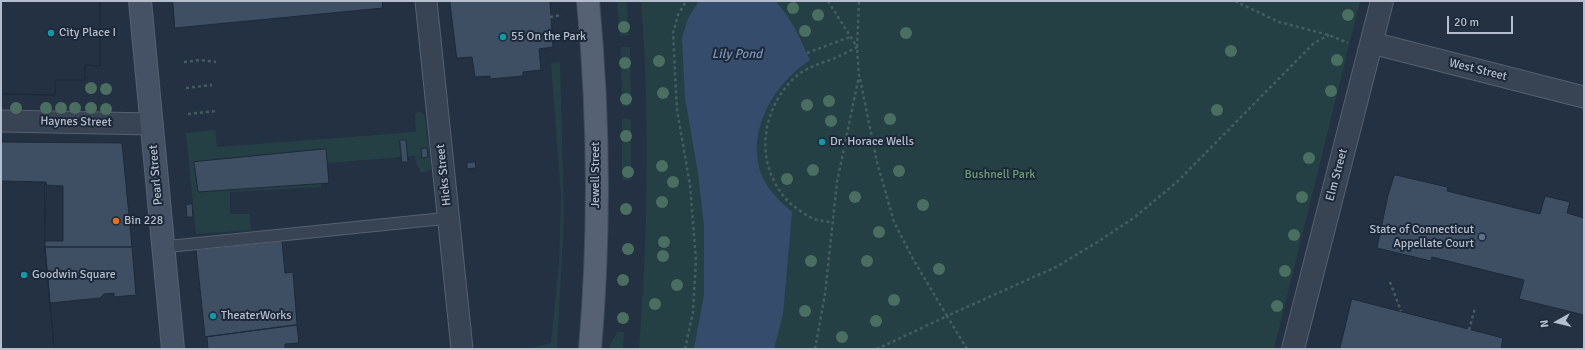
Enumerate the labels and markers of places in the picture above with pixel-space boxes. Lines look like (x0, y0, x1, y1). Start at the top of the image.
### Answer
place label: City Place I (59, 26, 116, 40)
marker: City Place I (46, 28, 56, 38)
place label: 55 On the Park (511, 30, 586, 44)
marker: 55 On the Park (498, 32, 508, 42)
place label: Dr. Horace Wells (830, 135, 914, 149)
marker: Dr. Horace Wells (817, 137, 827, 147)
place label: Bin 228 (124, 214, 163, 228)
marker: Bin 228 (111, 216, 121, 226)
place label: State of Connecticut Appellate Court (1370, 223, 1474, 251)
marker: State of Connecticut Appellate Court (1477, 232, 1487, 242)
place label: Goodwin Square (32, 268, 116, 282)
marker: Goodwin Square (19, 270, 29, 280)
place label: TheaterWorks (221, 309, 292, 323)
marker: TheaterWorks (208, 311, 218, 321)

